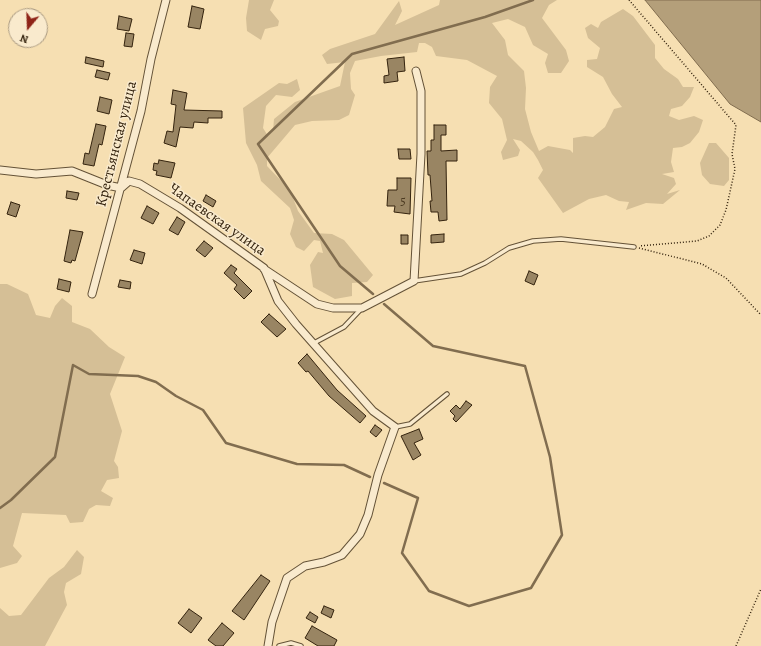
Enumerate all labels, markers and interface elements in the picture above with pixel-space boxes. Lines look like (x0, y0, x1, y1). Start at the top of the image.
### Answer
north arrow (8, 8, 48, 48)
text: N (18, 30, 30, 47)
street label: Крестьянская улица (93, 79, 141, 209)
street label: Чапаевская улица (165, 180, 269, 260)
house number: 5 (400, 194, 406, 210)

